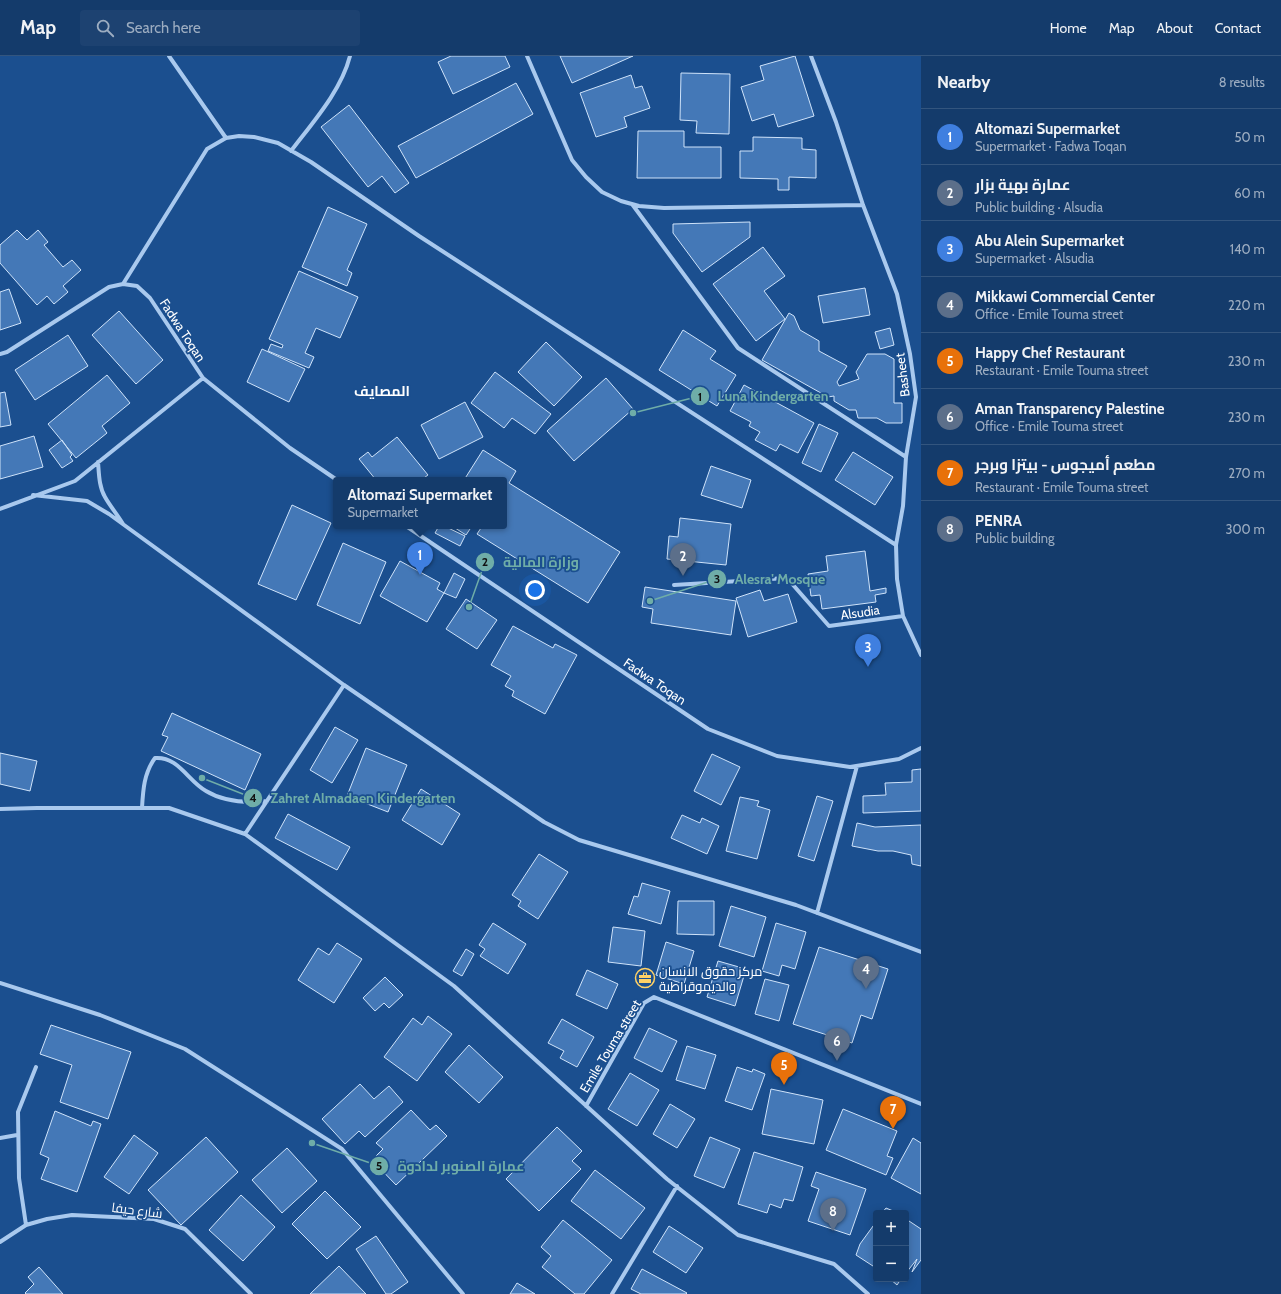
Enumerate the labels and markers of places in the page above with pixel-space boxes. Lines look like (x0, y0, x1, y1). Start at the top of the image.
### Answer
callout: Luna Kindergarten (690, 383, 837, 409)
pin: 1 (407, 542, 433, 575)
pin: 2 (670, 543, 696, 576)
callout: وزارة المالية (475, 549, 587, 575)
callout: Alesra' Mosque (707, 566, 833, 592)
pin: 3 (855, 634, 881, 667)
callout: Zahret Almadaen Kindergarten (243, 785, 464, 811)
pin: 4 (853, 956, 879, 989)
place label: مركز حقوق الانسان والديموقراطية (659, 963, 762, 994)
office icon: مركز حقوق الانسان والديموقراطية (634, 967, 656, 989)
pin: 6 (824, 1028, 850, 1061)
pin: 5 (771, 1052, 797, 1085)
pin: 7 (880, 1096, 906, 1129)
callout: عمارة الصنوبر لدادوة (369, 1153, 532, 1179)
pin: 8 (820, 1198, 846, 1231)

